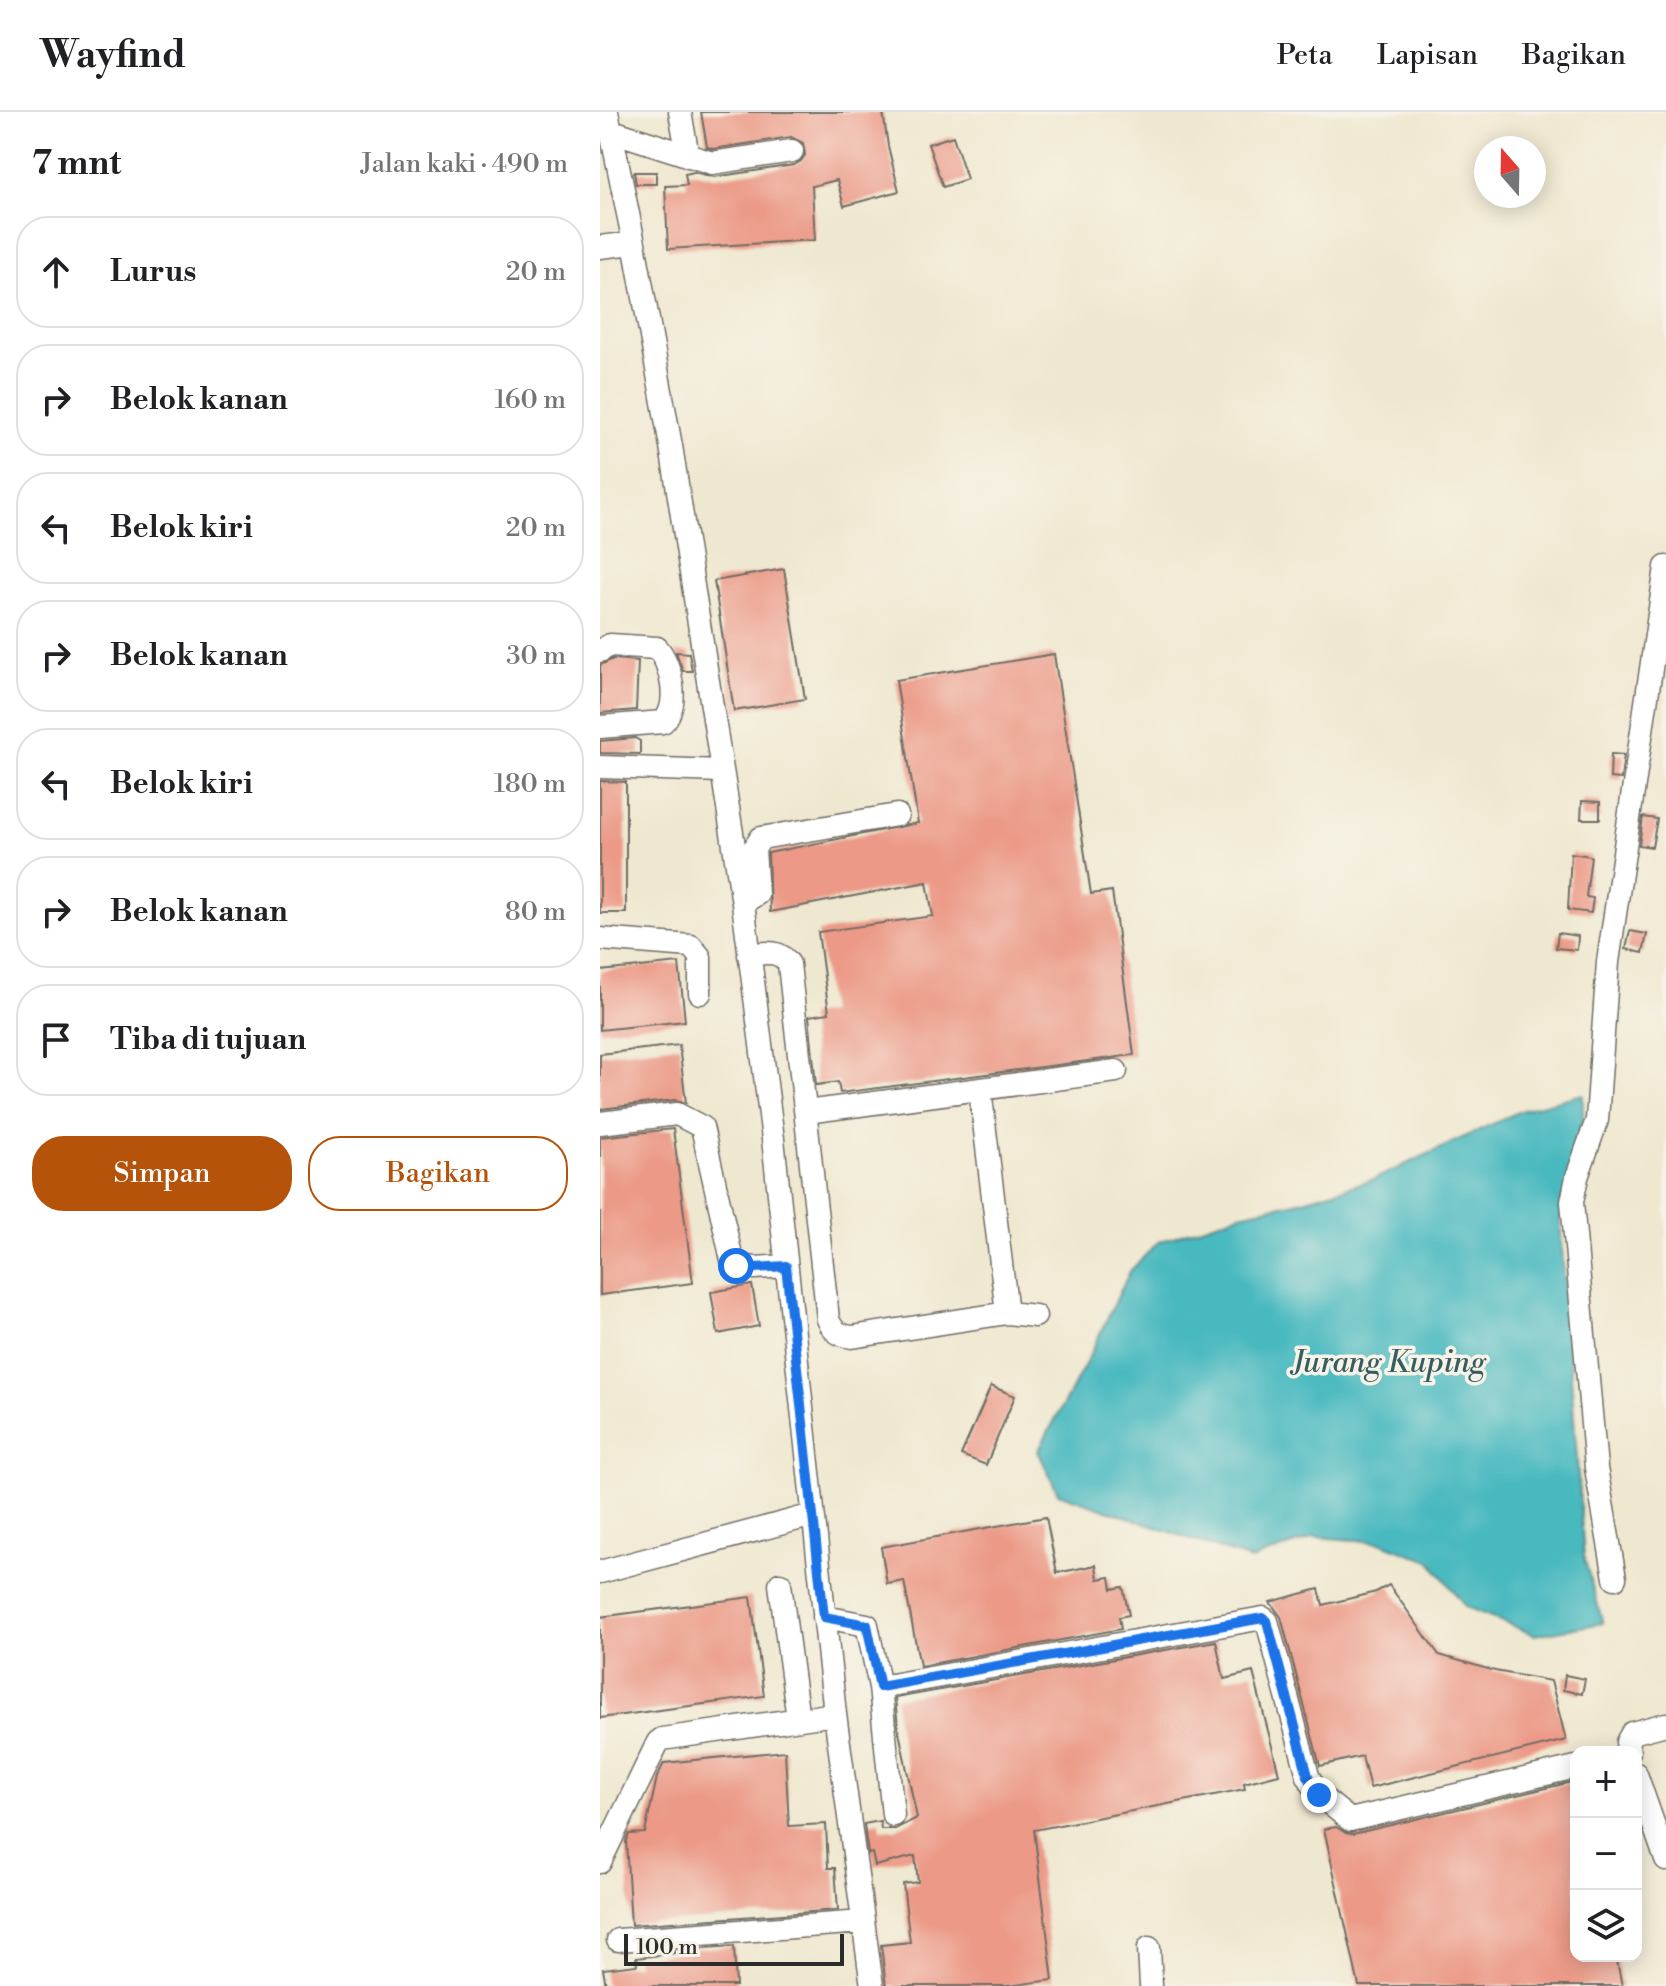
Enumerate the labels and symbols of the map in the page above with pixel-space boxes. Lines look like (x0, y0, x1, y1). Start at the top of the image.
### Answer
north arrow (1474, 136, 1546, 208)
route start (718, 1248, 754, 1284)
water label: Jurang Kuping (1289, 1344, 1487, 1382)
route end (1301, 1777, 1337, 1813)
scale bar (624, 1930, 844, 1966)

